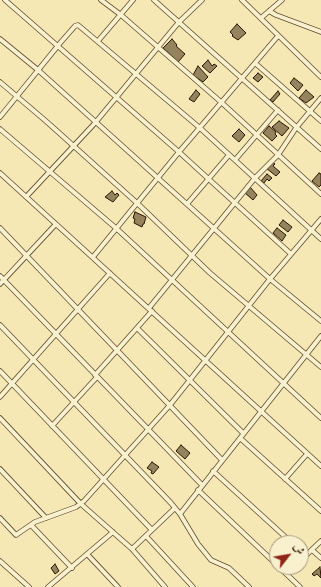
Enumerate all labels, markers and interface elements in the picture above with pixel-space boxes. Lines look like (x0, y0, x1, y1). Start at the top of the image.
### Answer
north arrow (269, 535, 309, 575)
text: ش (290, 541, 307, 558)

